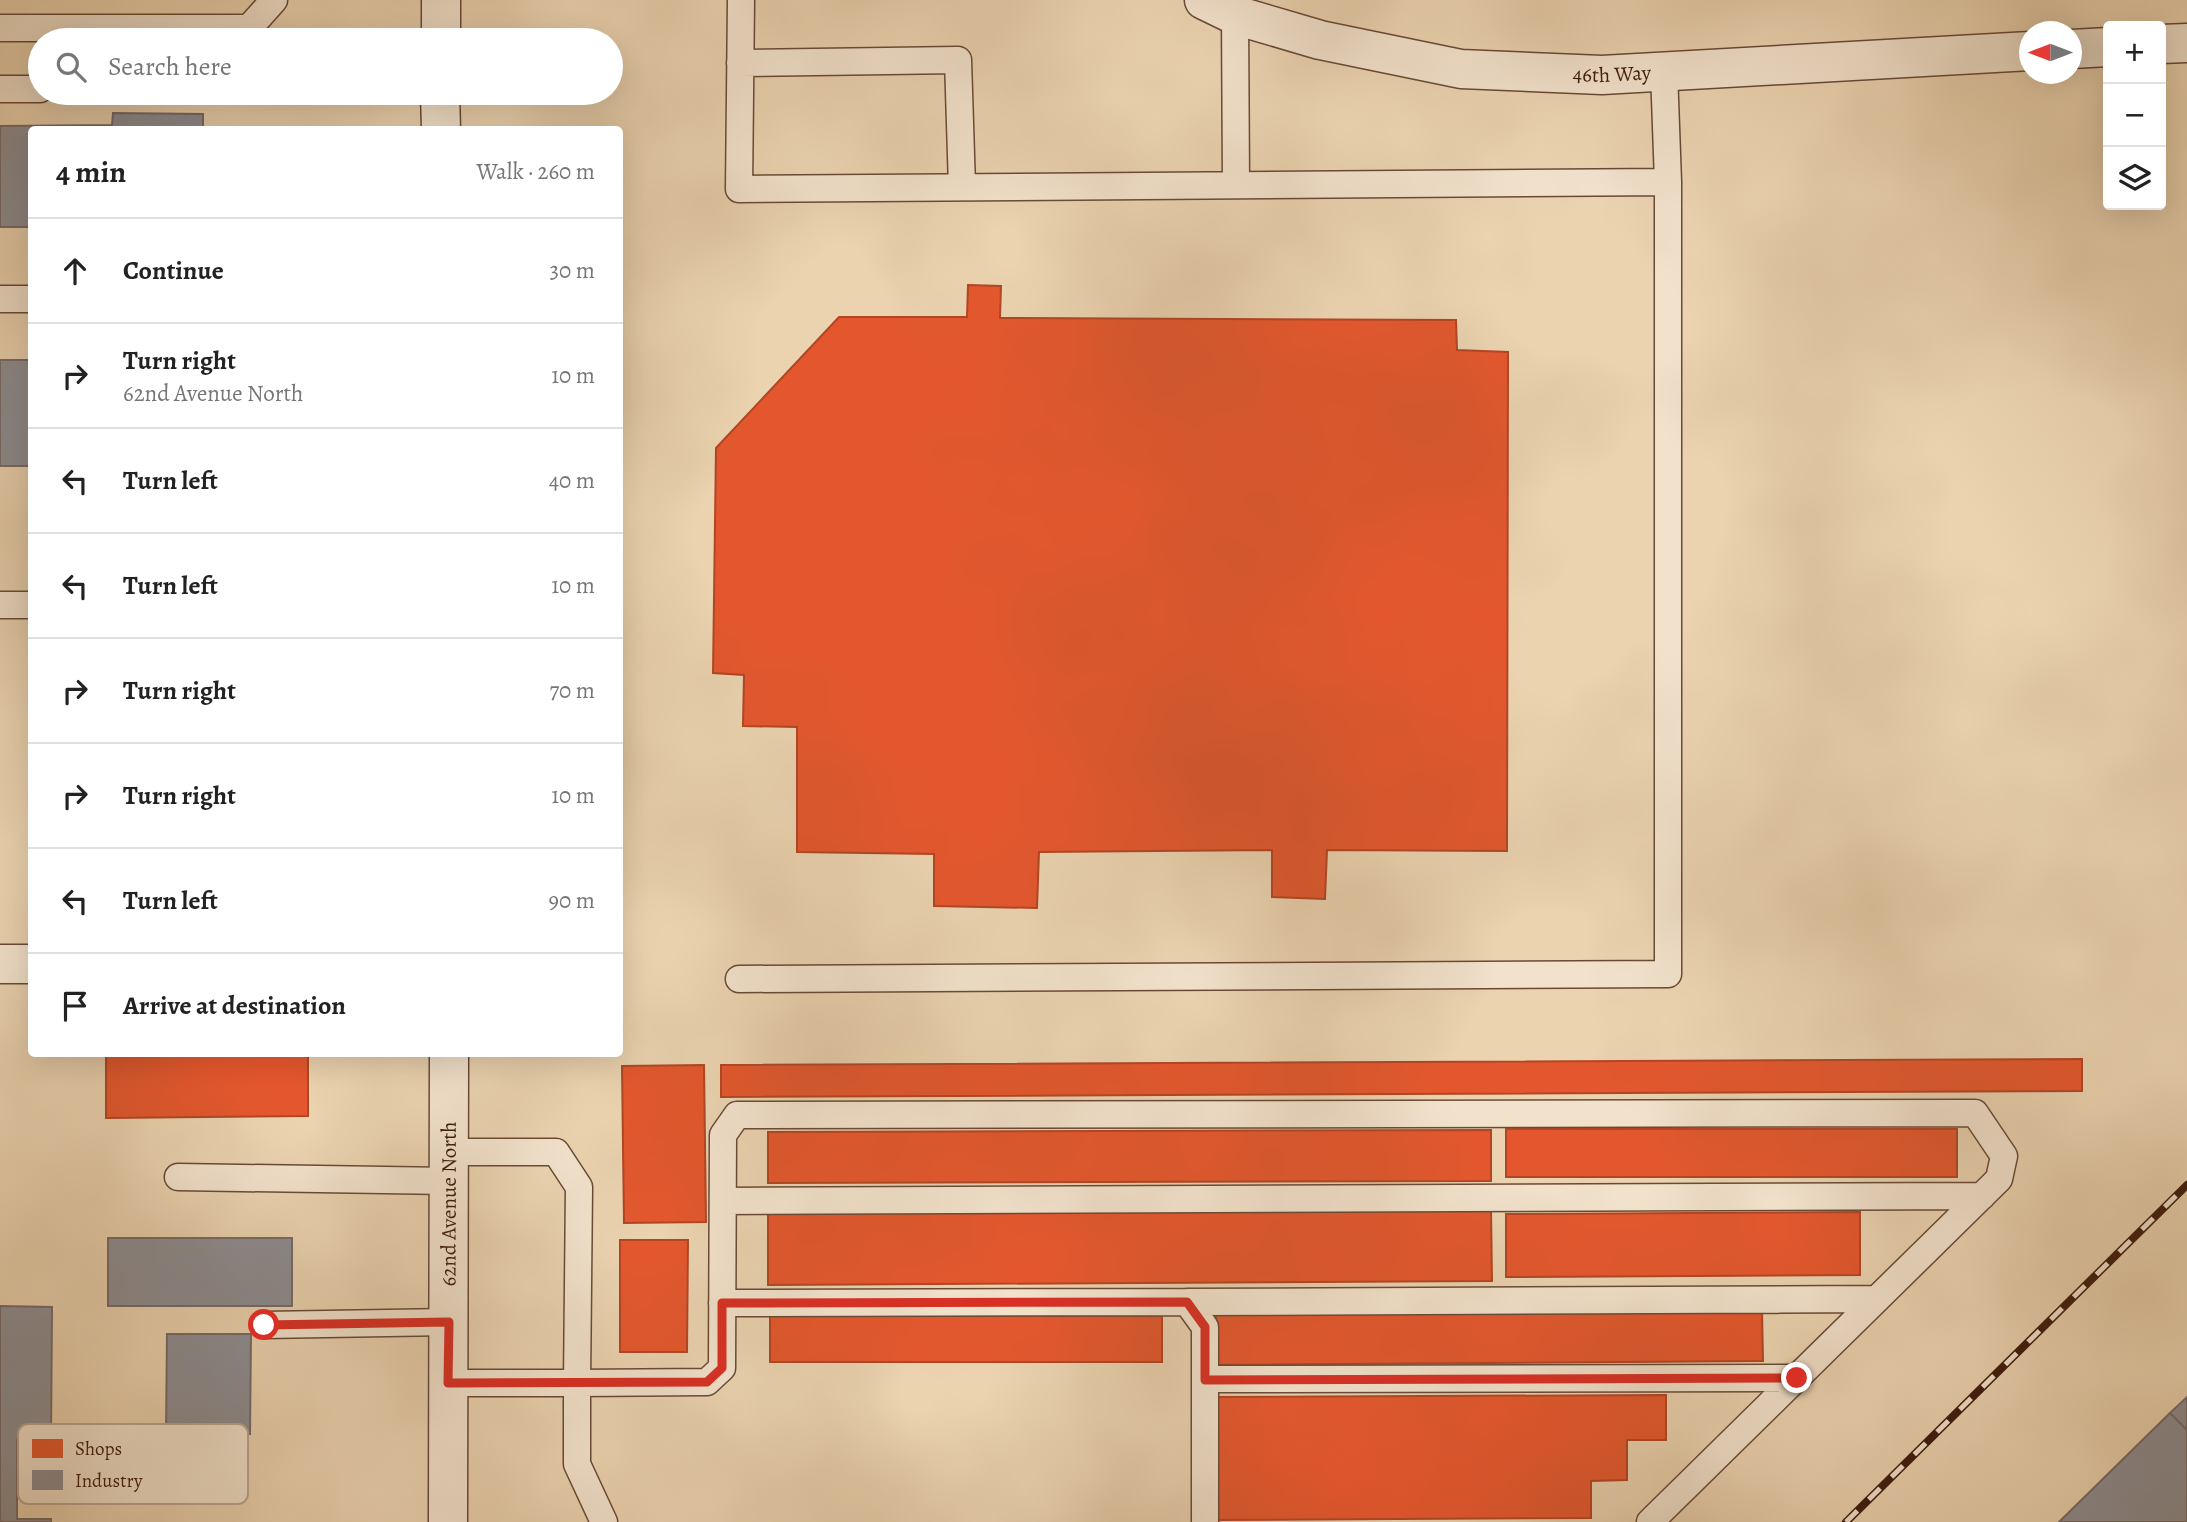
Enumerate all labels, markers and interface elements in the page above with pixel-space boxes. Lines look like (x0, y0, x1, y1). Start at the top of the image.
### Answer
north arrow (2019, 21, 2082, 84)
map controls (2103, 21, 2166, 210)
button: + (2103, 21, 2166, 84)
search box (28, 28, 623, 105)
icon: search (52, 48, 90, 86)
text: Search here (108, 49, 232, 84)
street label: 46th Way (1572, 58, 1652, 89)
button: − (2103, 84, 2166, 147)
button: layers (2103, 147, 2166, 210)
text: 4 min (56, 152, 126, 192)
text: Walk · 260 m (476, 156, 595, 187)
icon: ahead (56, 252, 94, 290)
text: Continue (123, 253, 224, 288)
text: 30 m (549, 255, 595, 286)
text: Turn right (123, 343, 236, 378)
icon: right (56, 357, 94, 395)
text: 10 m (551, 360, 595, 391)
text: 62nd Avenue North (123, 378, 303, 409)
icon: left (56, 462, 94, 500)
text: Turn left (123, 463, 218, 498)
text: 40 m (549, 465, 595, 496)
icon: left (56, 567, 94, 605)
text: Turn left (123, 568, 218, 603)
text: 10 m (551, 570, 595, 601)
icon: right (56, 672, 94, 710)
text: Turn right (123, 673, 236, 708)
text: 70 m (549, 675, 595, 706)
icon: right (56, 777, 94, 815)
text: Turn right (123, 778, 236, 813)
text: 10 m (551, 780, 595, 811)
icon: left (56, 882, 94, 920)
text: Turn left (123, 883, 218, 918)
text: 90 m (549, 885, 595, 916)
icon: arrive (56, 987, 94, 1025)
text: Arrive at destination (123, 988, 346, 1023)
street label: 62nd Avenue North (435, 1122, 463, 1286)
route start (248, 1309, 279, 1340)
route end (1781, 1362, 1812, 1393)
legend (18, 1424, 248, 1504)
text: Shops (75, 1436, 122, 1462)
text: Industry (75, 1468, 143, 1494)

